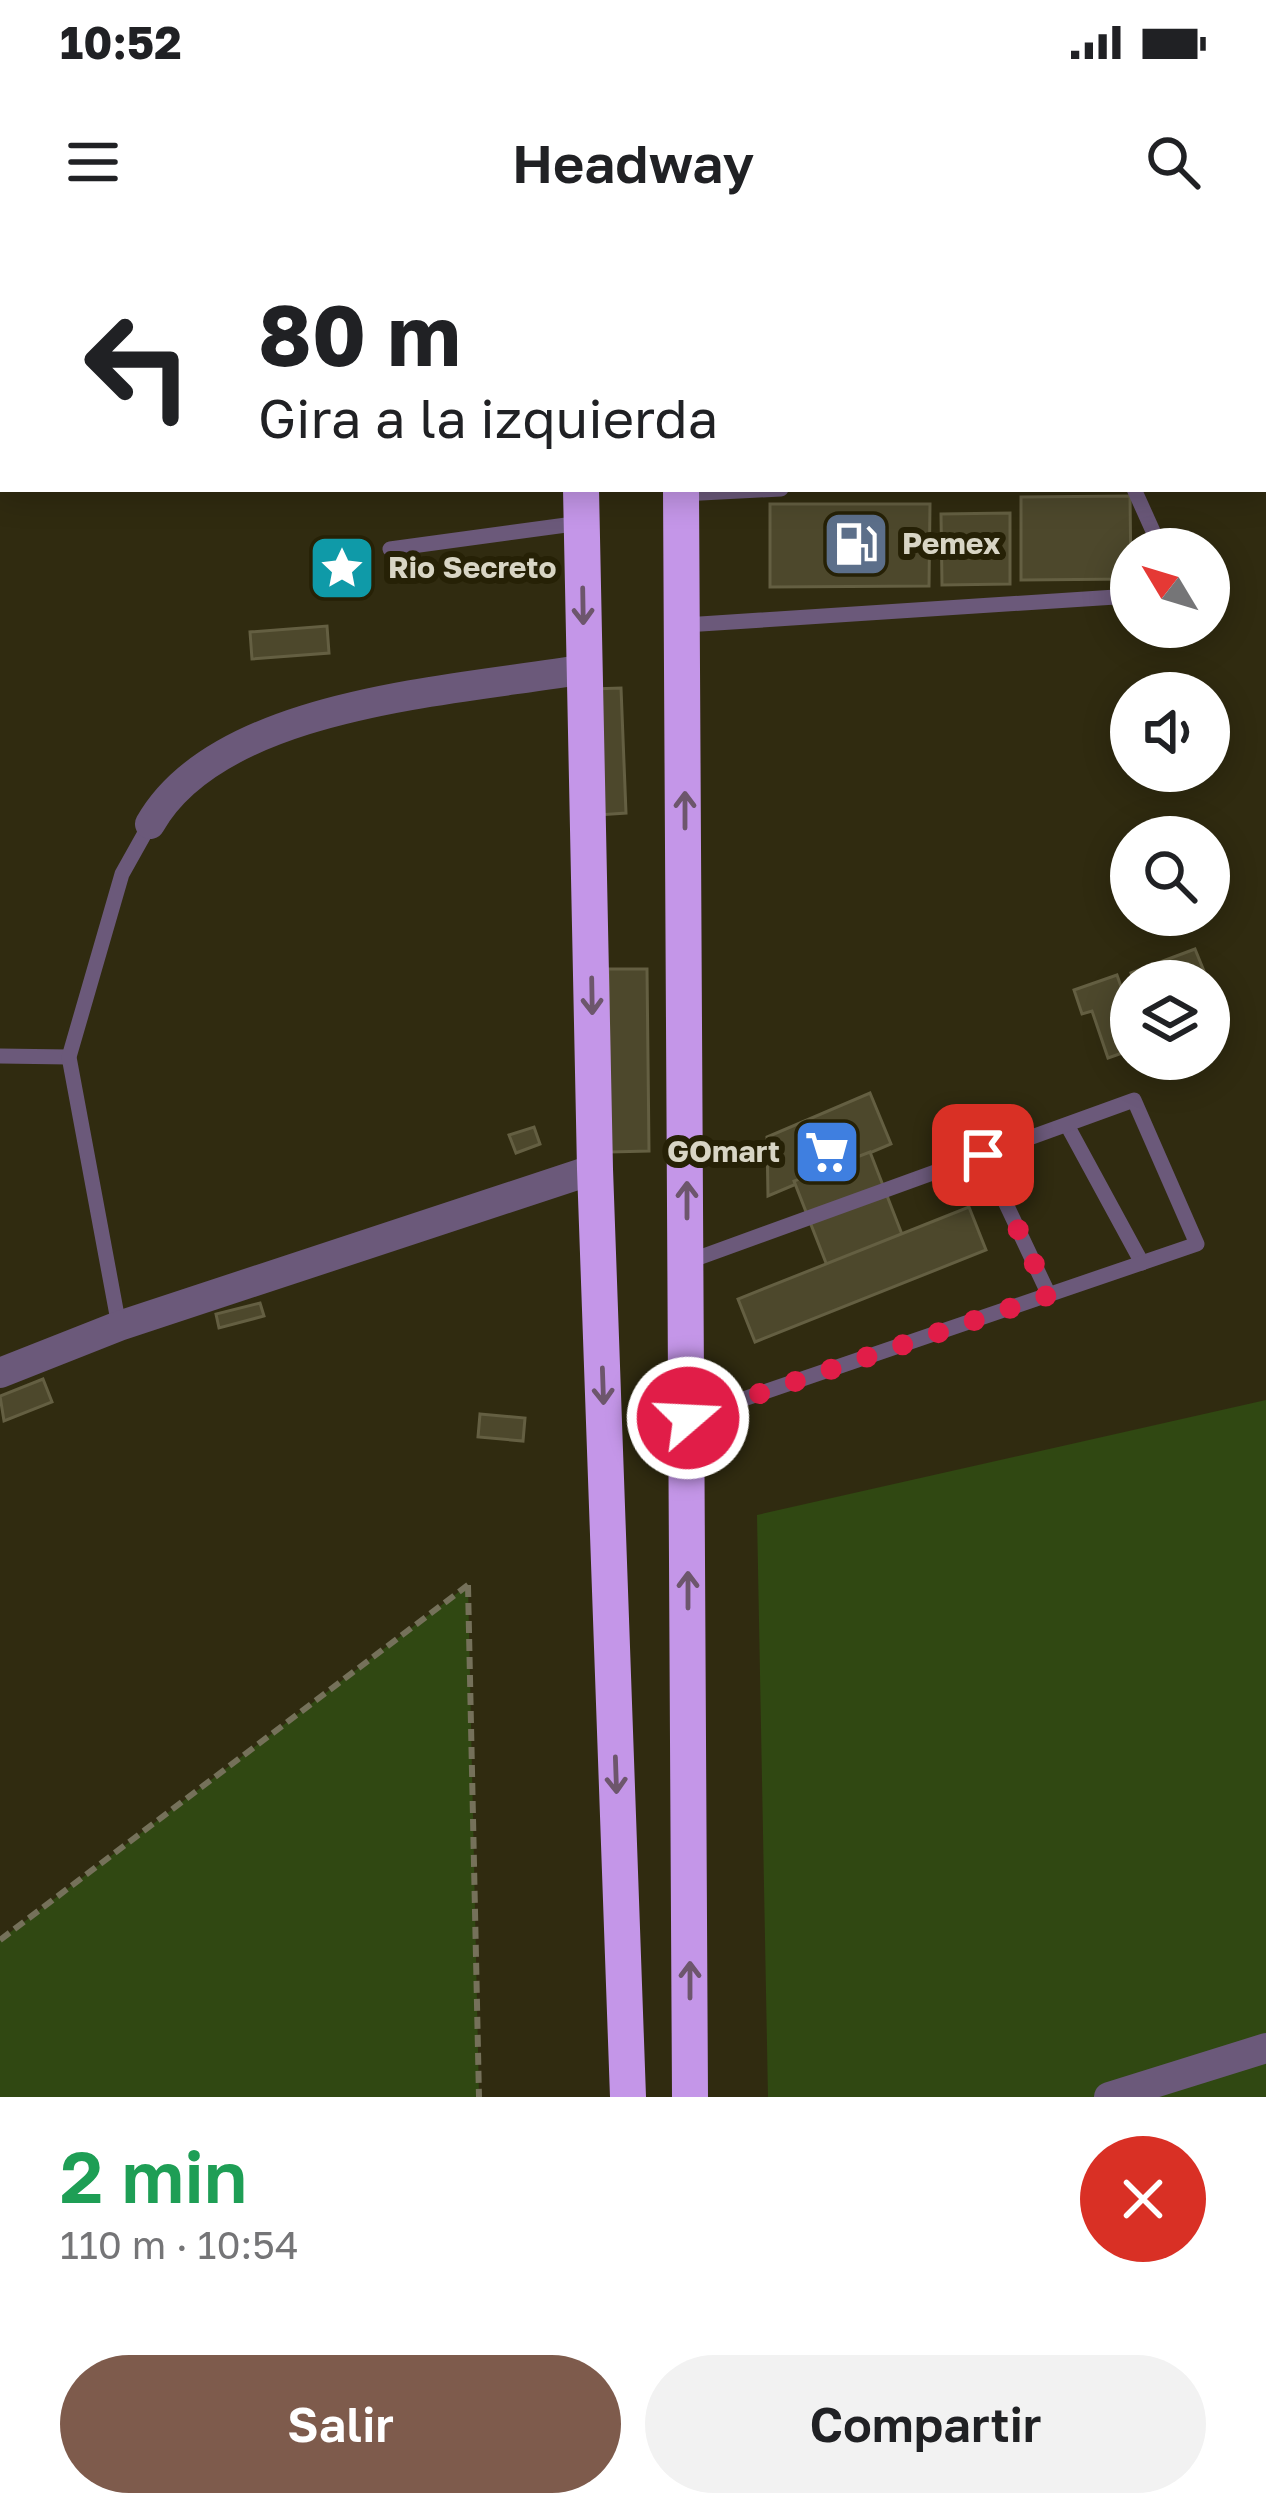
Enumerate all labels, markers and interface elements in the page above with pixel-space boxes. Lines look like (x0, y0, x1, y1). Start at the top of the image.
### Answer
text: 10:52 (60, 15, 182, 69)
icon: menu (60, 129, 126, 195)
icon: search (1140, 129, 1206, 195)
text: Headway (512, 130, 754, 195)
text: 80 m (258, 284, 461, 384)
icon: left (60, 288, 216, 444)
text: Gira a la izquierda (258, 385, 718, 450)
fuel station icon: Pemex (821, 509, 891, 579)
place label: Pemex (902, 525, 1001, 561)
north arrow (1110, 528, 1230, 648)
map controls (1110, 528, 1230, 1080)
place icon: Rio Secreto (307, 533, 377, 603)
place label: Rio Secreto (388, 549, 556, 585)
one-way arrow (572, 586, 595, 625)
button: sound (1110, 672, 1230, 792)
one-way arrow (674, 791, 696, 830)
button: search (1110, 816, 1230, 936)
button: layers (1110, 960, 1230, 1080)
one-way arrow (580, 976, 603, 1015)
pin (932, 1104, 1034, 1206)
supermarket icon: GOmart (792, 1117, 862, 1187)
icon: arrive (950, 1122, 1016, 1188)
place label: GOmart (667, 1133, 780, 1169)
one-way arrow (676, 1181, 698, 1220)
position arrow (625, 1355, 751, 1481)
one-way arrow (591, 1366, 614, 1405)
one-way arrow (677, 1571, 699, 1610)
one-way arrow (605, 1755, 628, 1794)
one-way arrow (679, 1961, 701, 2000)
text: 2 min (60, 2132, 247, 2219)
button: close (1080, 2136, 1206, 2262)
text: 110 m · 10:54 (60, 2221, 299, 2268)
button: Salir (60, 2355, 621, 2493)
button: Compartir (645, 2355, 1206, 2493)

